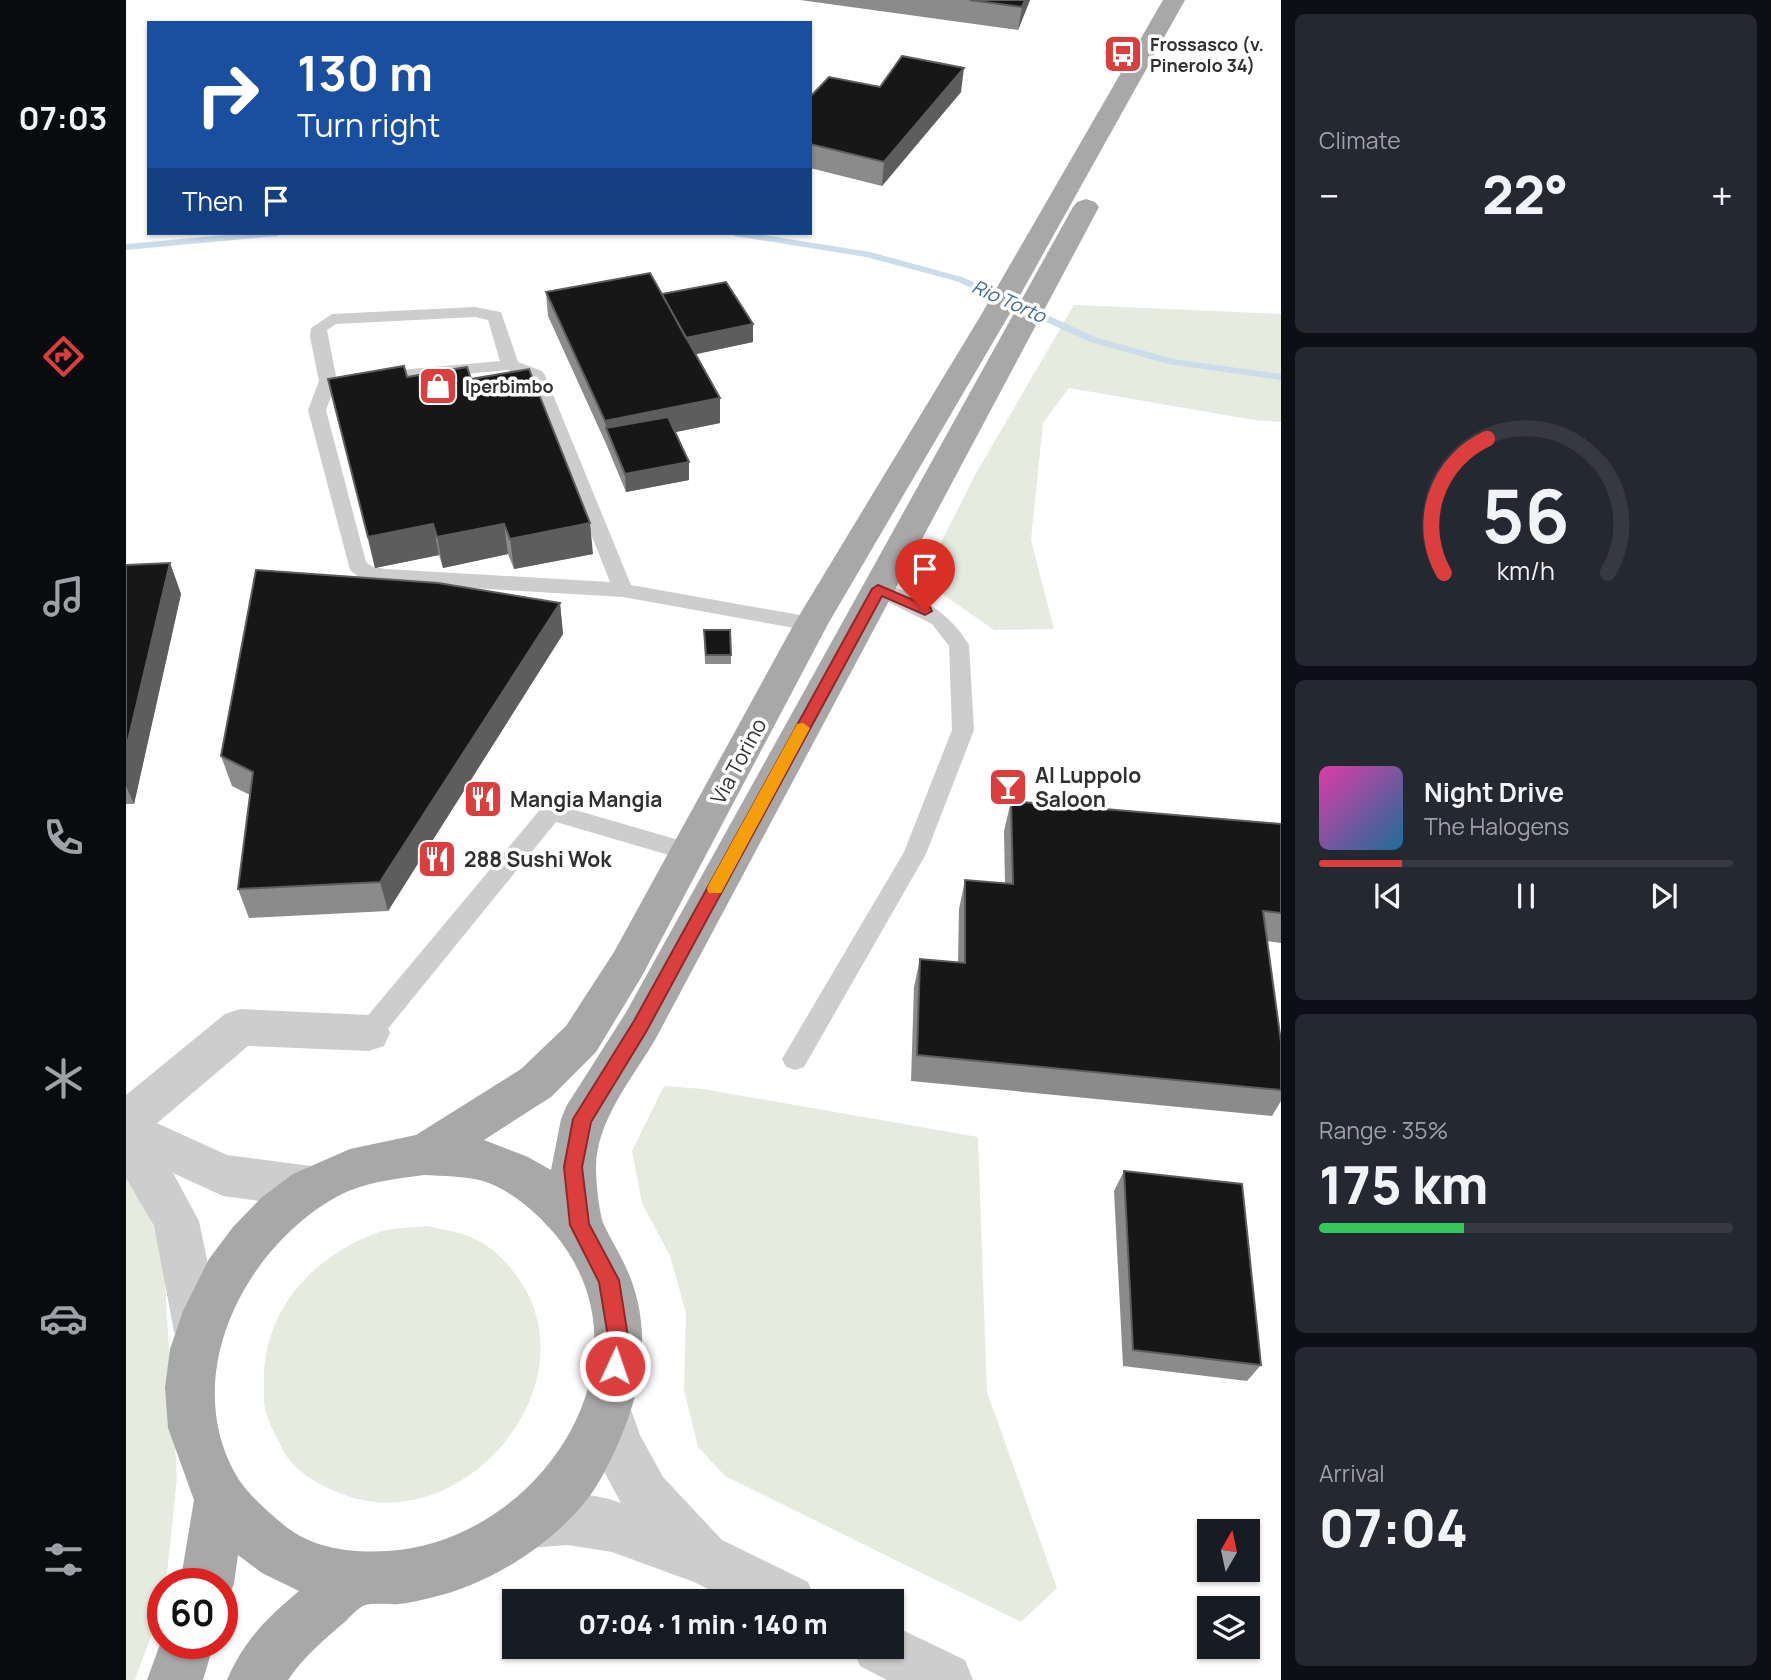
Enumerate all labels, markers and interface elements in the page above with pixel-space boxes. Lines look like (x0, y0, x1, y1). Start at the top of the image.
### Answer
place label: Frossasco (v. Pinerolo 34) (1150, 32, 1264, 77)
bus stop icon: Frossasco (v. Pinerolo 34) (1102, 33, 1144, 75)
text: 130 m (297, 39, 433, 106)
icon: right (182, 49, 273, 140)
text: 07:03 (19, 96, 107, 140)
text: Turn right (297, 103, 440, 147)
text: Climate (1319, 124, 1401, 156)
text: 22° (1482, 159, 1568, 230)
text: − (1319, 169, 1340, 221)
text: + (1711, 169, 1733, 221)
icon: arrive (257, 182, 295, 220)
text: Then (182, 183, 243, 219)
water label: Rio Torto (968, 273, 1051, 329)
icon: directions (39, 332, 88, 381)
shop icon: Iperbimbo (417, 365, 459, 407)
place label: Iperbimbo (465, 374, 554, 398)
text: 56 (1482, 465, 1570, 565)
pin (895, 539, 955, 611)
icon: arrive (906, 550, 944, 588)
text: km/h (1497, 553, 1555, 588)
icon: music (39, 572, 88, 621)
street label: Via Torino (704, 713, 772, 809)
place label: Al Luppolo Saloon (1035, 761, 1141, 813)
bar icon: Al Luppolo Saloon (987, 766, 1029, 808)
text: Night Drive (1424, 774, 1564, 810)
restaurant icon: Mangia Mangia (462, 778, 504, 820)
place label: Mangia Mangia (510, 785, 662, 813)
text: The Halogens (1424, 810, 1569, 842)
icon: phone (39, 813, 88, 862)
restaurant icon: 288 Sushi Wok (416, 838, 458, 880)
place label: 288 Sushi Wok (464, 845, 612, 873)
icon: previous (1369, 877, 1407, 915)
icon: pause (1507, 877, 1545, 915)
icon: next (1645, 877, 1683, 915)
icon: climate (39, 1054, 88, 1103)
text: Range · 35% (1319, 1114, 1448, 1146)
text: 175 km (1319, 1149, 1488, 1220)
icon: car (39, 1294, 88, 1343)
position arrow (578, 1329, 652, 1403)
text: Arrival (1319, 1457, 1385, 1489)
text: 07:04 (1319, 1492, 1468, 1563)
north arrow (1197, 1519, 1260, 1582)
map controls (1197, 1519, 1260, 1659)
icon: filters (39, 1535, 88, 1584)
speed limit sign: 60 (147, 1568, 238, 1659)
button: layers (1197, 1596, 1260, 1659)
text: 07:04 · 1 min · 140 m (578, 1606, 828, 1642)

